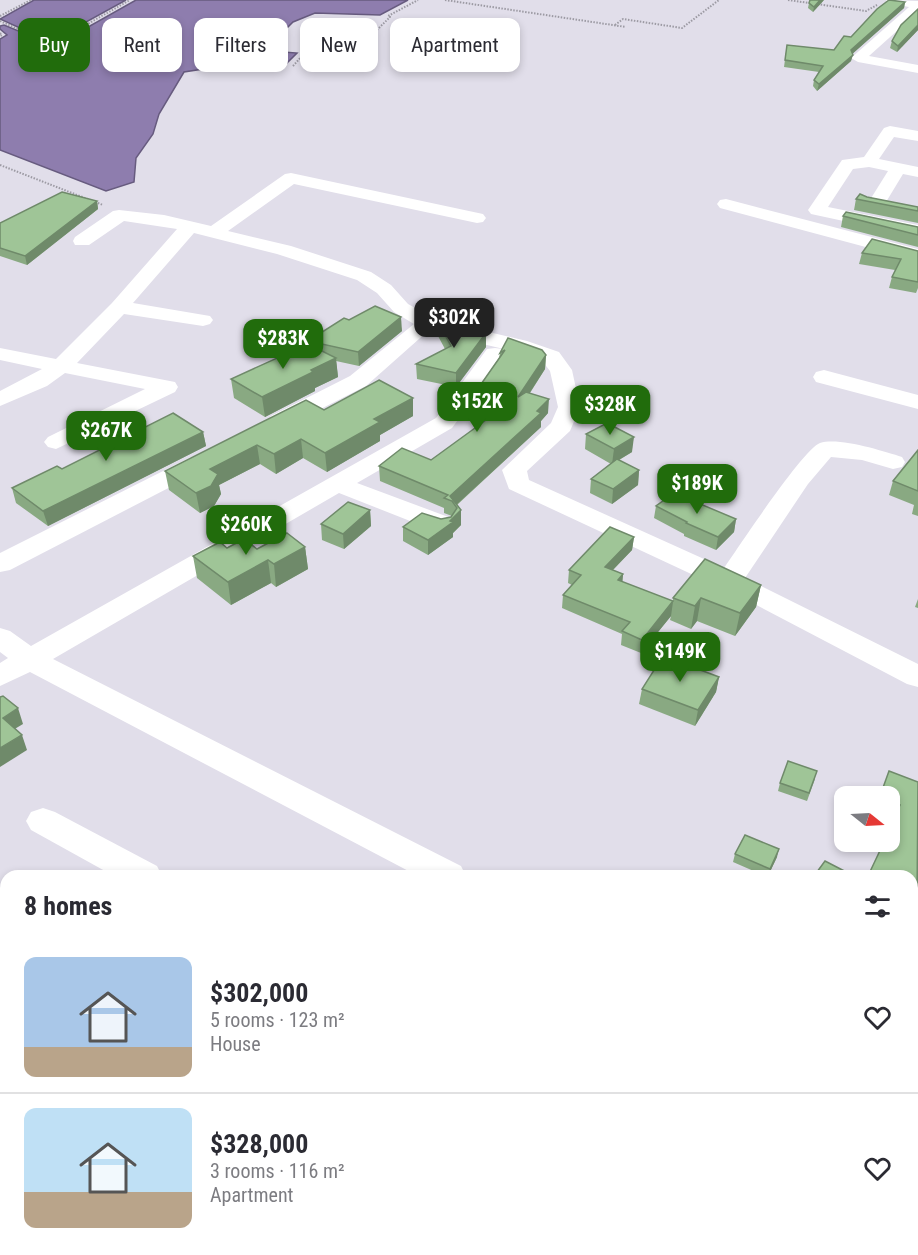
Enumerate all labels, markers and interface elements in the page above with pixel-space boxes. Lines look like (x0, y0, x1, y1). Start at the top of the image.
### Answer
chip: Buy (18, 18, 90, 72)
chip: Rent (102, 18, 182, 72)
chip: Filters (194, 18, 288, 72)
chip: New (300, 18, 378, 72)
chip: Apartment (390, 18, 520, 72)
pin: $302K (412, 298, 496, 349)
text: $302K (428, 305, 480, 329)
pin: $283K (241, 319, 325, 370)
text: $283K (257, 326, 309, 350)
pin: $152K (435, 382, 519, 433)
pin: $328K (568, 385, 652, 436)
text: $152K (451, 389, 503, 413)
text: $328K (584, 392, 636, 416)
pin: $267K (64, 411, 148, 462)
text: $267K (80, 418, 132, 442)
pin: $189K (655, 464, 739, 515)
text: $189K (671, 471, 723, 495)
pin: $260K (204, 505, 288, 556)
text: $260K (220, 512, 272, 536)
pin: $149K (638, 632, 722, 683)
text: $149K (654, 639, 706, 663)
north arrow (834, 786, 900, 852)
map controls (834, 786, 900, 852)
icon: filters (861, 890, 894, 923)
text: 8 homes (24, 891, 112, 921)
text: $302,000 (210, 978, 308, 1008)
icon: home (72, 981, 144, 1053)
icon: heart (861, 1001, 894, 1034)
text: 5 rooms · 123 m² (210, 1008, 345, 1032)
text: House (210, 1032, 261, 1056)
text: $328,000 (210, 1129, 308, 1159)
icon: home (72, 1132, 144, 1204)
icon: heart (861, 1152, 894, 1185)
text: 3 rooms · 116 m² (210, 1159, 345, 1183)
text: Apartment (210, 1183, 294, 1207)

